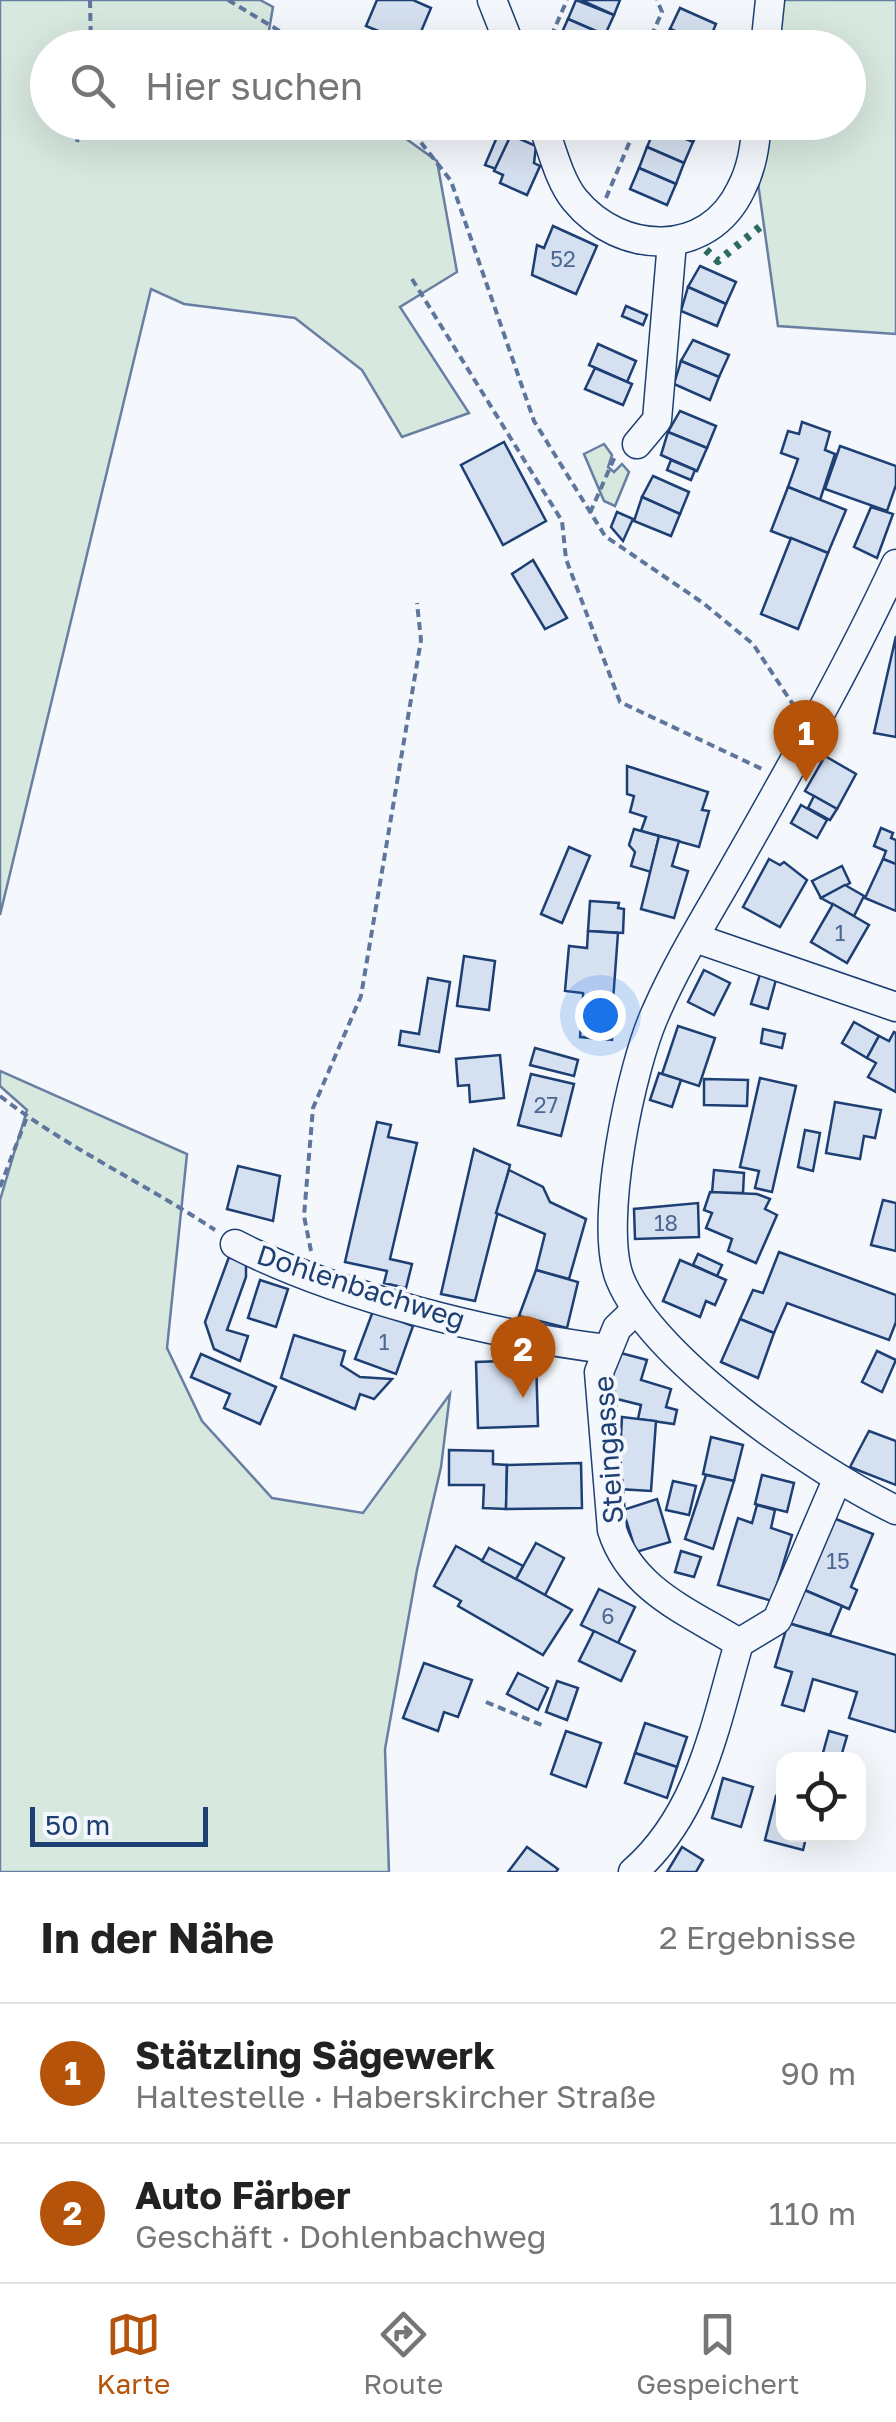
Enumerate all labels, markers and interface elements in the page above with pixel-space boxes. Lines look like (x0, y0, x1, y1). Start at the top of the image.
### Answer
search box (30, 30, 866, 140)
icon: search (65, 58, 120, 113)
text: Hier suchen (145, 63, 363, 108)
house number: 52 (550, 245, 576, 272)
pin: 1 (774, 700, 838, 782)
house number: 1 (835, 919, 846, 946)
your location (575, 990, 626, 1041)
house number: 27 (534, 1091, 558, 1118)
house number: 18 (654, 1209, 678, 1236)
street label: Dohlenbachweg (253, 1237, 469, 1336)
pin: 2 (490, 1316, 556, 1398)
house number: 1 (379, 1328, 390, 1355)
street label: Steingasse (586, 1375, 629, 1525)
house number: 15 (826, 1547, 850, 1574)
house number: 6 (601, 1602, 615, 1629)
map controls (776, 1752, 866, 1842)
button: locate (776, 1752, 866, 1842)
scale bar (30, 1802, 208, 1846)
text: 50 m (45, 1808, 110, 1841)
text: In der Nähe (40, 1912, 274, 1962)
text: 2 Ergebnisse (659, 1918, 856, 1956)
text: Stätzling Sägewerk (135, 2032, 495, 2077)
text: 1 (64, 2054, 81, 2092)
text: 90 m (780, 2054, 856, 2092)
text: Haltestelle · Haberskircher Straße (135, 2077, 656, 2115)
text: Auto Färber (135, 2172, 351, 2217)
text: 2 (63, 2194, 82, 2232)
text: 110 m (769, 2194, 856, 2232)
text: Geschäft · Dohlenbachweg (135, 2217, 547, 2255)
tab: Karte (97, 2307, 170, 2400)
tab: Route (363, 2307, 443, 2400)
tab: Gespeichert (636, 2307, 799, 2400)

